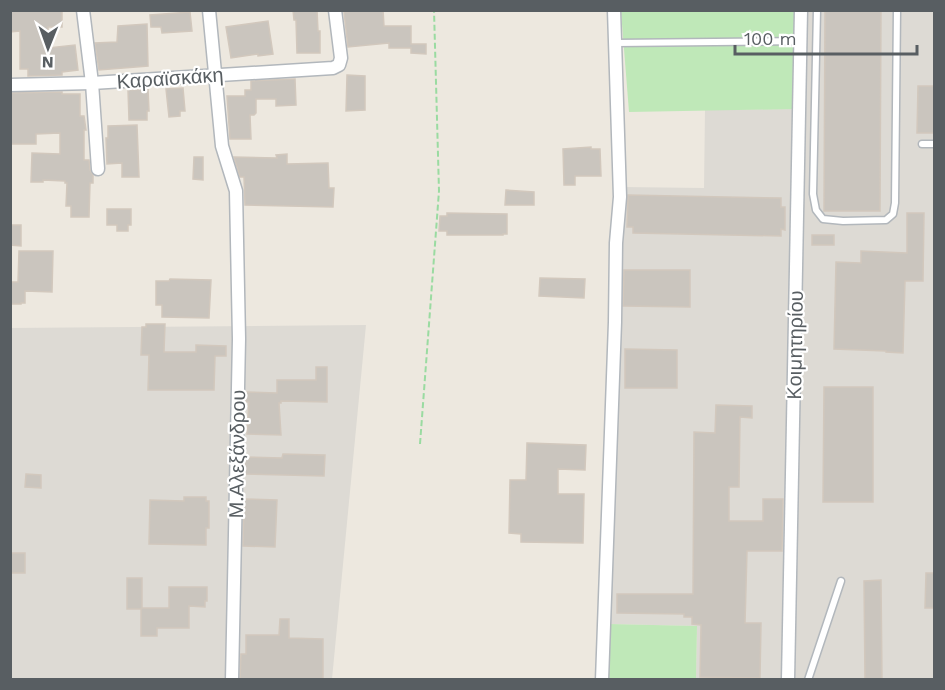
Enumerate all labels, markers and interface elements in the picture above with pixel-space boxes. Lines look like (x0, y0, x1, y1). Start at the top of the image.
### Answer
north arrow (18, 18, 78, 78)
scale bar (735, 18, 916, 56)
text: 100 m (744, 28, 797, 49)
text: N (42, 53, 54, 72)
street label: Καραϊσκάκη (116, 62, 224, 94)
street label: Κοιμητηρίου (782, 290, 808, 400)
street label: Μ.Αλεξάνδρου (224, 389, 250, 519)

